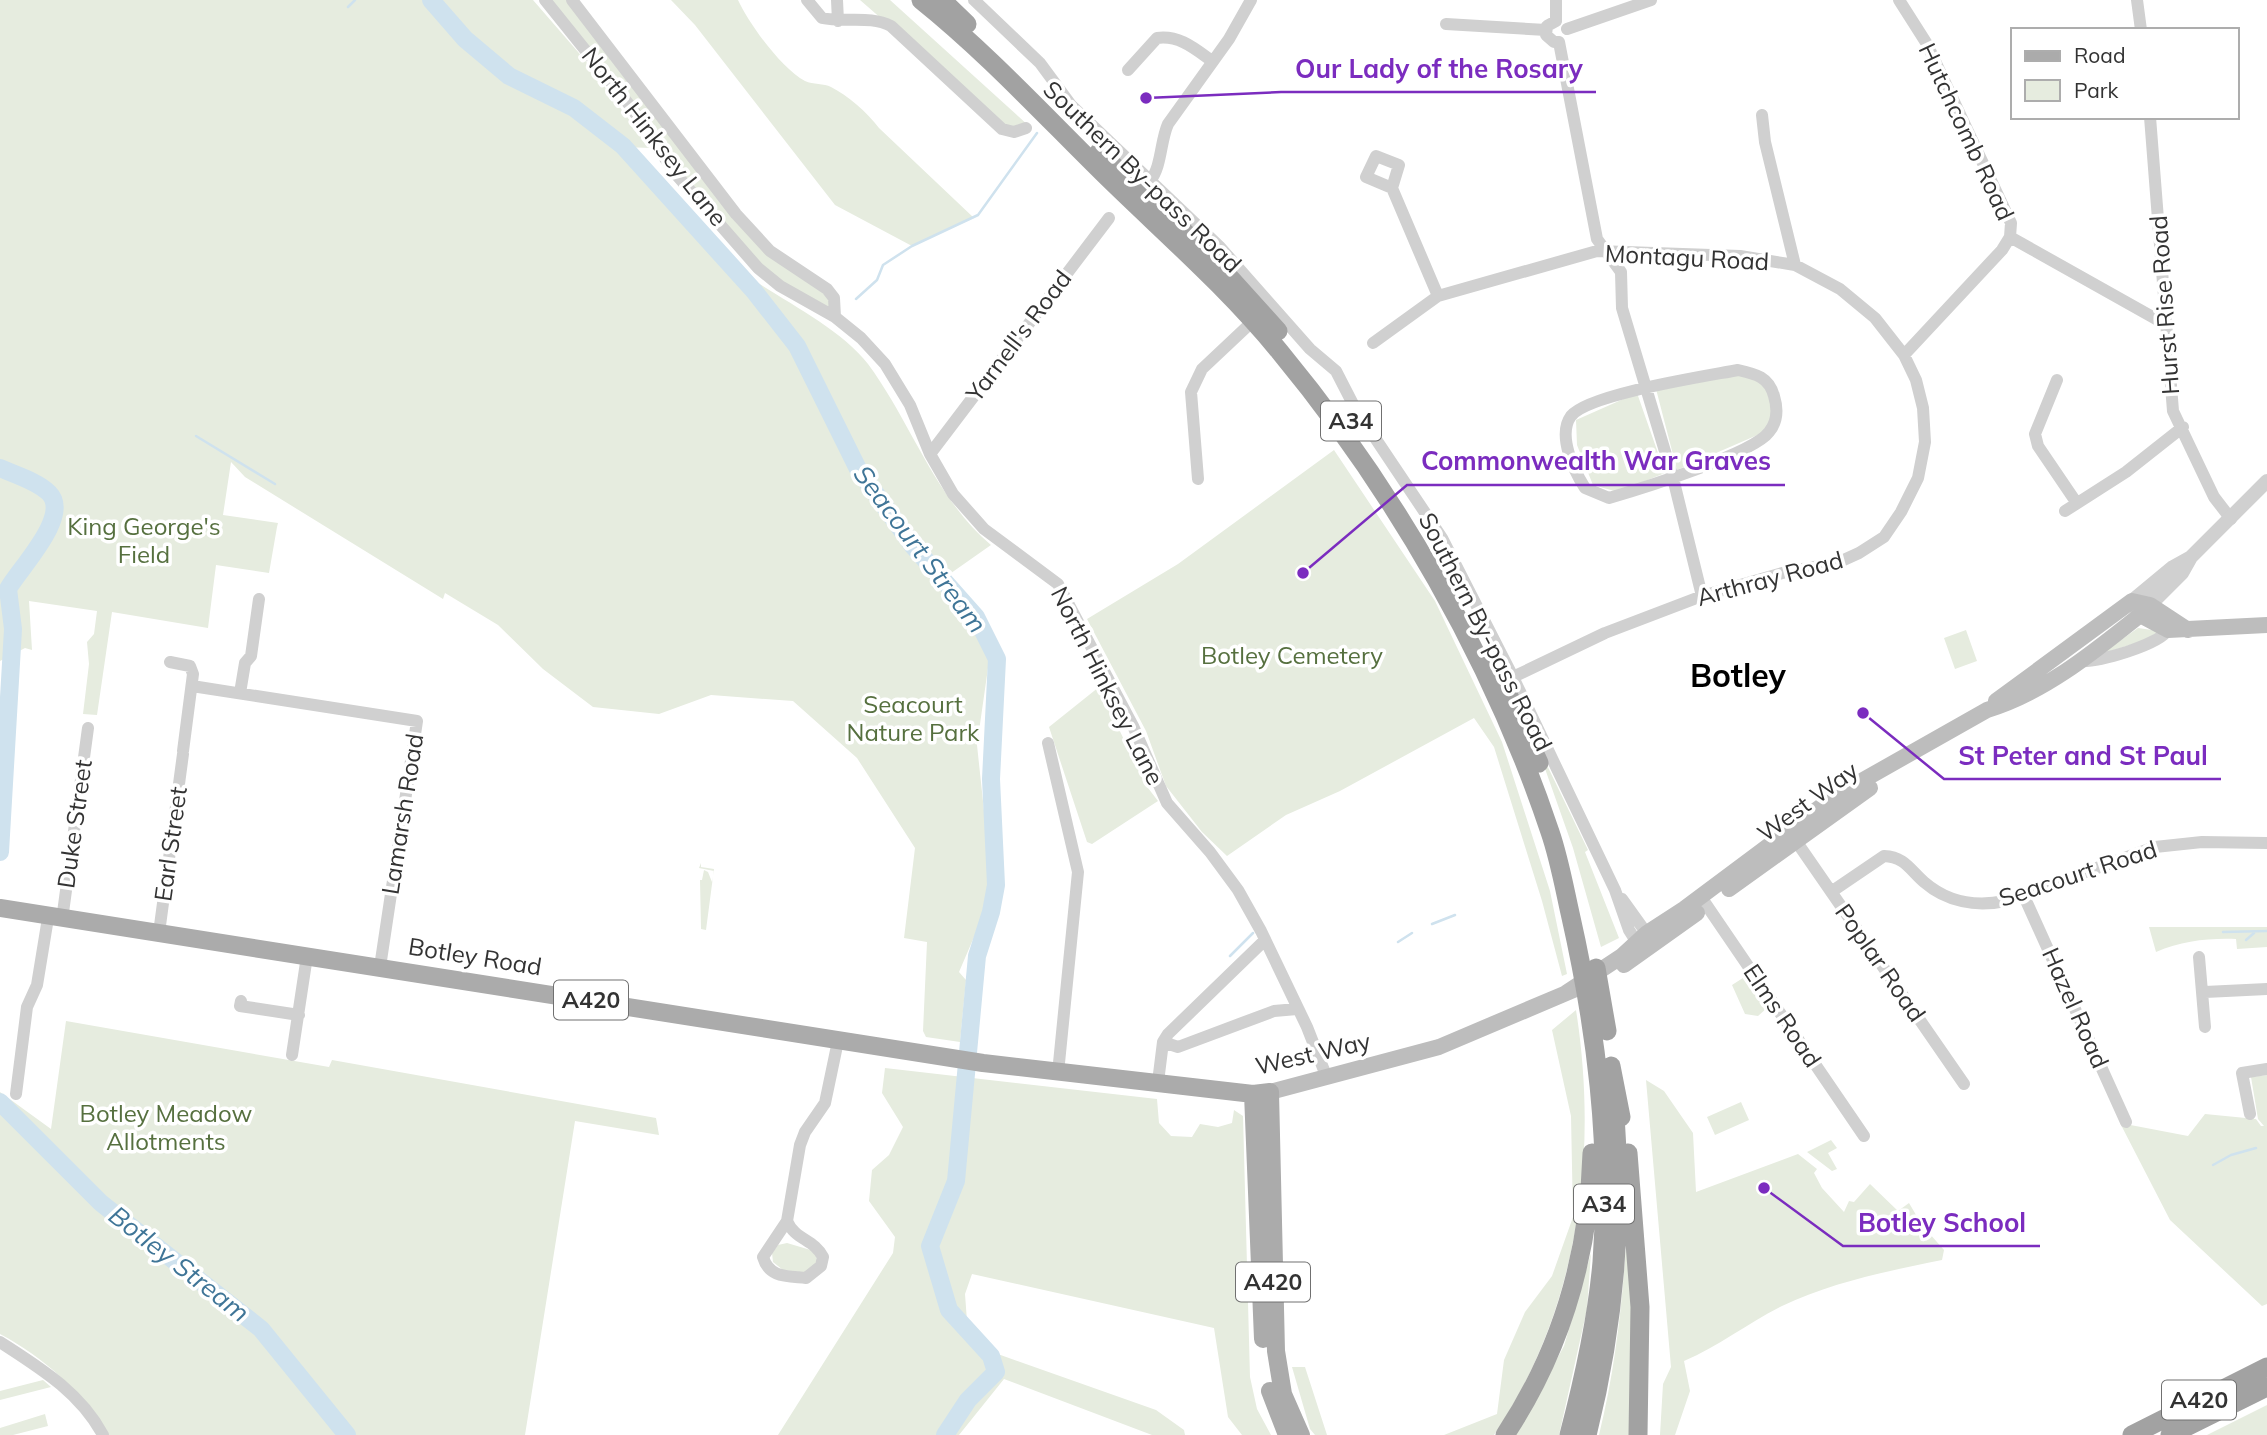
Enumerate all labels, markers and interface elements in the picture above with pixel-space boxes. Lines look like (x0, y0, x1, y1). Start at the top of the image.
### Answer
legend (2011, 28, 2239, 119)
street label: Hutchcomb Road (1913, 38, 2021, 225)
street label: North Hinksey Lane (576, 41, 734, 232)
text: Road (2074, 42, 2125, 68)
callout: Our Lady of the Rosary (1281, 45, 1596, 92)
text: Our Lady of the Rosary (1295, 52, 1584, 85)
street label: Southern By-pass Road (1037, 74, 1248, 279)
text: Park (2074, 77, 2118, 103)
street label: Hurst Rise Road (2143, 214, 2185, 396)
street label: Montagu Road (1604, 238, 1770, 276)
street label: Yarnell's Road (958, 264, 1077, 408)
road number: A34 (1321, 402, 1381, 440)
callout: Commonwealth War Graves (1407, 438, 1785, 485)
text: Commonwealth War Graves (1421, 444, 1771, 477)
water label: Seacourt Stream (847, 458, 994, 639)
street label: Southern By-pass Road (1413, 507, 1559, 756)
park label: King George's Field (67, 511, 221, 569)
street label: Arthray Road (1693, 544, 1846, 612)
street label: North Hinksey Lane (1045, 581, 1171, 790)
park label: Botley Cemetery (1201, 640, 1383, 670)
district label: Botley (1690, 655, 1787, 695)
park label: Seacourt Nature Park (847, 689, 980, 747)
street label: Lamarsh Road (374, 731, 430, 897)
callout: St Peter and St Paul (1944, 732, 2221, 779)
text: St Peter and St Paul (1958, 739, 2208, 772)
street label: West Way (1751, 754, 1864, 848)
street label: Duke Street (50, 758, 98, 890)
street label: Earl Street (147, 785, 193, 903)
street label: Seacourt Road (1995, 833, 2161, 913)
street label: Poplar Road (1829, 898, 1932, 1027)
street label: Botley Road (406, 931, 544, 981)
street label: Hazel Road (2036, 943, 2116, 1073)
street label: Elms Road (1737, 958, 1828, 1073)
road number: A420 (554, 981, 628, 1020)
street label: West Way (1252, 1025, 1373, 1081)
park label: Botley Meadow Allotments (80, 1098, 253, 1156)
road number: A34 (1574, 1184, 1634, 1224)
water label: Botley Stream (102, 1198, 256, 1329)
callout: Botley School (1843, 1199, 2040, 1246)
text: Botley School (1858, 1206, 2026, 1239)
road number: A420 (1236, 1262, 1310, 1302)
road number: A420 (2162, 1380, 2236, 1420)

